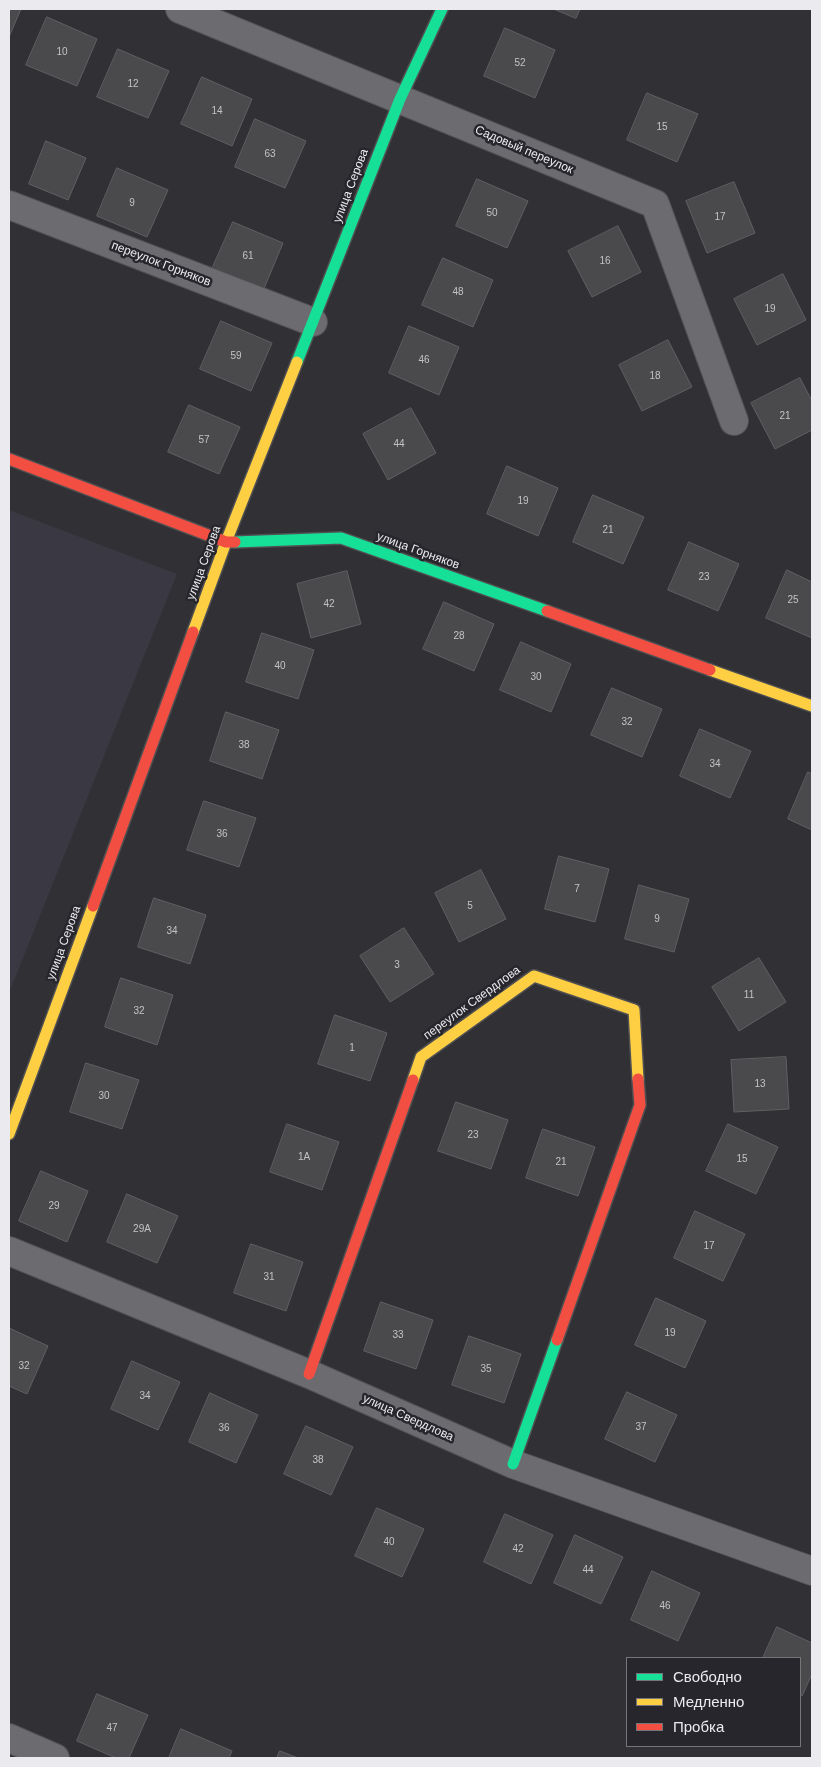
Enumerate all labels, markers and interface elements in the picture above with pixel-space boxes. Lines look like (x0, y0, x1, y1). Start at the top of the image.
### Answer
house number: 10 (56, 46, 68, 58)
house number: 52 (514, 57, 526, 69)
house number: 12 (127, 78, 139, 90)
house number: 14 (211, 105, 223, 117)
house number: 15 (656, 121, 668, 133)
street label: Садовый переулок (473, 123, 575, 177)
street label: улица Серова (330, 147, 372, 225)
house number: 63 (264, 148, 276, 160)
house number: 9 (129, 197, 135, 209)
house number: 50 (486, 207, 498, 219)
house number: 17 (714, 211, 726, 223)
street label: переулок Горняков (109, 238, 213, 290)
house number: 61 (242, 250, 254, 262)
house number: 16 (599, 255, 611, 267)
house number: 48 (452, 286, 464, 298)
house number: 19 (764, 303, 776, 315)
house number: 59 (230, 350, 242, 362)
house number: 46 (418, 354, 430, 366)
house number: 18 (649, 370, 661, 382)
house number: 21 (779, 410, 791, 422)
house number: 57 (198, 434, 210, 446)
house number: 44 (393, 438, 405, 450)
house number: 19 (517, 495, 529, 507)
street label: улица Серова (184, 524, 224, 602)
house number: 21 (602, 524, 614, 536)
street label: улица Горняков (375, 529, 461, 573)
house number: 23 (698, 571, 710, 583)
house number: 25 (787, 594, 799, 606)
house number: 42 (323, 598, 335, 610)
house number: 28 (453, 630, 465, 642)
house number: 40 (274, 660, 286, 672)
house number: 30 (530, 671, 542, 683)
house number: 32 (621, 716, 633, 728)
house number: 38 (238, 739, 250, 751)
house number: 34 (709, 758, 721, 770)
house number: 36 (216, 828, 228, 840)
house number: 7 (574, 883, 580, 895)
house number: 5 (467, 900, 473, 912)
street label: улица Серова (44, 904, 84, 982)
house number: 9 (654, 913, 660, 925)
house number: 34 (166, 925, 178, 937)
house number: 3 (394, 959, 400, 971)
street label: переулок Свердлова (421, 963, 523, 1043)
house number: 11 (744, 989, 754, 1001)
house number: 32 (133, 1005, 145, 1017)
house number: 1 (349, 1042, 355, 1054)
house number: 13 (754, 1078, 766, 1090)
house number: 30 (98, 1090, 110, 1102)
house number: 23 (467, 1129, 479, 1141)
house number: 1А (298, 1151, 310, 1163)
house number: 15 (736, 1153, 748, 1165)
house number: 21 (555, 1156, 567, 1168)
house number: 29 (48, 1200, 60, 1212)
house number: 29А (133, 1223, 151, 1235)
house number: 17 (703, 1240, 715, 1252)
house number: 31 (263, 1271, 275, 1283)
house number: 19 (664, 1327, 676, 1339)
house number: 33 (392, 1329, 404, 1341)
house number: 32 (18, 1360, 30, 1372)
house number: 35 (480, 1363, 492, 1375)
house number: 34 (139, 1390, 151, 1402)
street label: улица Свердлова (360, 1391, 456, 1445)
house number: 37 (635, 1421, 647, 1433)
house number: 36 (218, 1422, 230, 1434)
house number: 38 (312, 1454, 324, 1466)
house number: 40 (383, 1536, 395, 1548)
house number: 42 (512, 1543, 524, 1555)
house number: 44 (582, 1564, 594, 1576)
house number: 46 (659, 1600, 671, 1612)
legend (626, 1657, 801, 1747)
text: Свободно (673, 1668, 742, 1685)
text: Медленно (673, 1693, 744, 1710)
text: Пробка (673, 1718, 724, 1735)
house number: 47 (106, 1722, 118, 1734)

